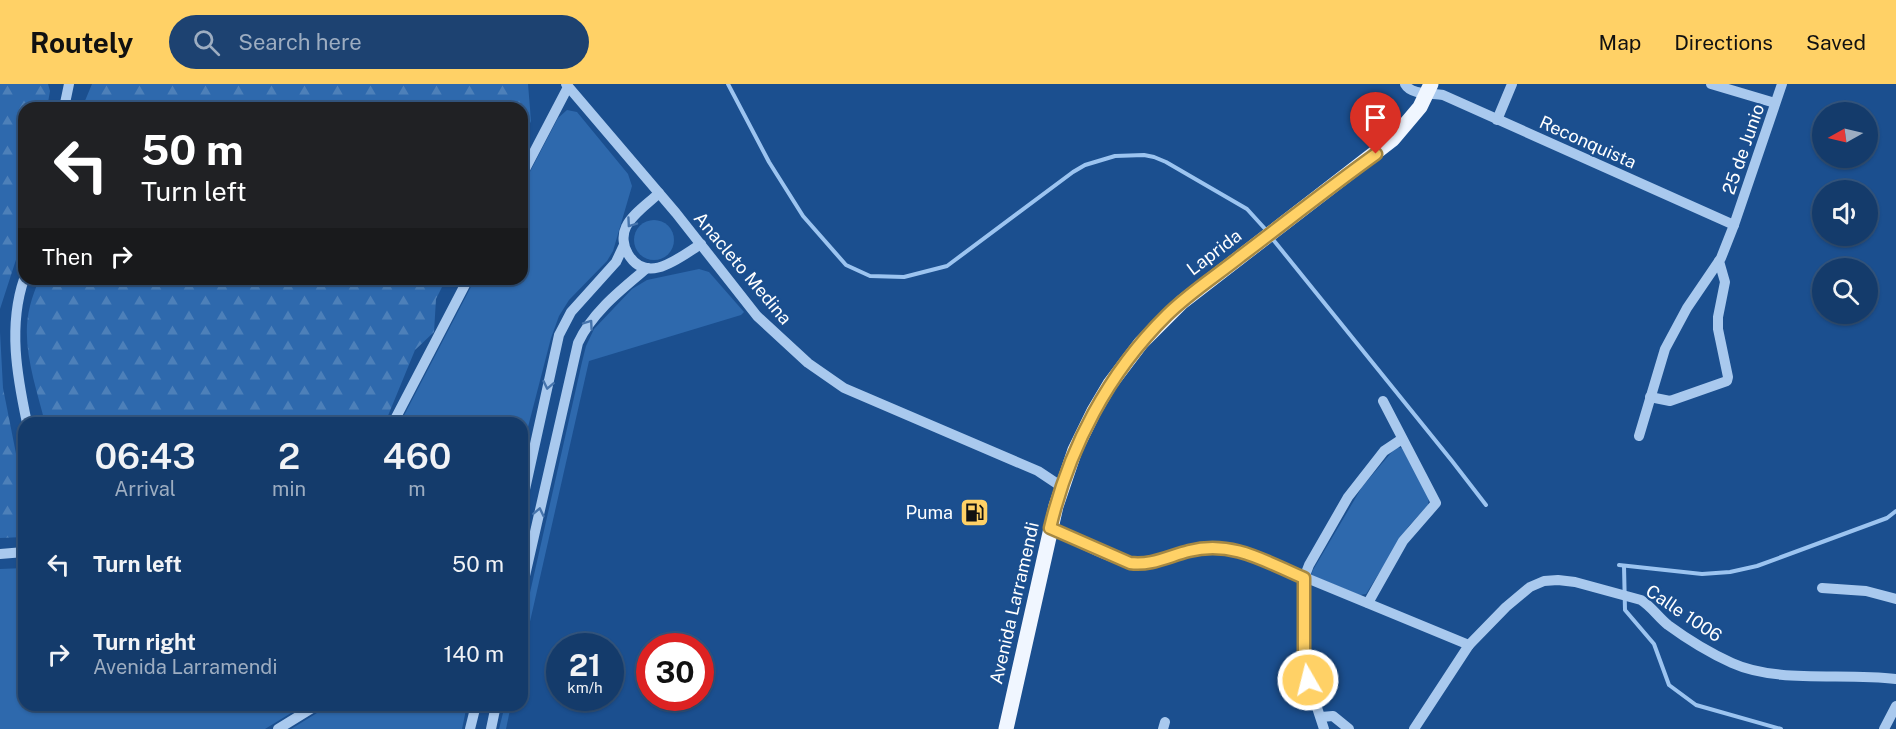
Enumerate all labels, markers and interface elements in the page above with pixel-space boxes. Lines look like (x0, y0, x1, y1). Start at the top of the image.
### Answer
search box (169, 15, 589, 69)
text: Routely (30, 26, 133, 59)
icon: search (190, 26, 223, 59)
text: Search here (238, 29, 362, 55)
text: Map (1599, 30, 1641, 55)
text: Directions (1674, 30, 1773, 55)
text: Saved (1806, 30, 1866, 55)
pin (1350, 92, 1401, 154)
icon: arrive (1359, 101, 1392, 134)
street label: 25 de Junio (1718, 101, 1768, 197)
north arrow (1812, 102, 1878, 168)
map controls (1812, 102, 1878, 324)
street label: Reconquista (1536, 111, 1640, 173)
text: 50 m (141, 125, 244, 174)
icon: left (42, 126, 120, 204)
text: Turn left (141, 175, 247, 207)
button: sound (1812, 180, 1878, 246)
street label: Anacleto Medina (690, 207, 796, 329)
one-way arrow (627, 216, 638, 227)
street label: Laprida (1183, 225, 1245, 279)
icon: right (105, 240, 138, 273)
text: Then (42, 244, 93, 270)
button: search (1812, 258, 1878, 324)
one-way arrow (582, 320, 593, 331)
one-way arrow (542, 380, 555, 390)
text: 06:43 (95, 435, 196, 477)
text: 2 (278, 435, 300, 477)
text: 460 (383, 435, 451, 477)
text: Arrival (114, 477, 176, 501)
text: min (272, 477, 306, 501)
text: m (408, 477, 426, 501)
fuel station icon: Puma (958, 496, 990, 528)
place label: Puma (906, 502, 953, 523)
one-way arrow (532, 507, 545, 517)
street label: Avenida Larramendi (985, 520, 1043, 686)
icon: left (42, 548, 75, 581)
text: Turn left (93, 551, 182, 577)
text: 50 m (452, 551, 504, 577)
street label: Calle 1006 (1642, 580, 1726, 646)
text: Turn right (93, 629, 196, 655)
speed limit sign: 30 (636, 633, 714, 711)
icon: right (42, 638, 75, 671)
text: 140 m (443, 641, 504, 667)
text: 21 (569, 647, 601, 683)
position arrow (1276, 648, 1340, 712)
text: Avenida Larramendi (93, 655, 277, 679)
text: km/h (567, 679, 603, 696)

